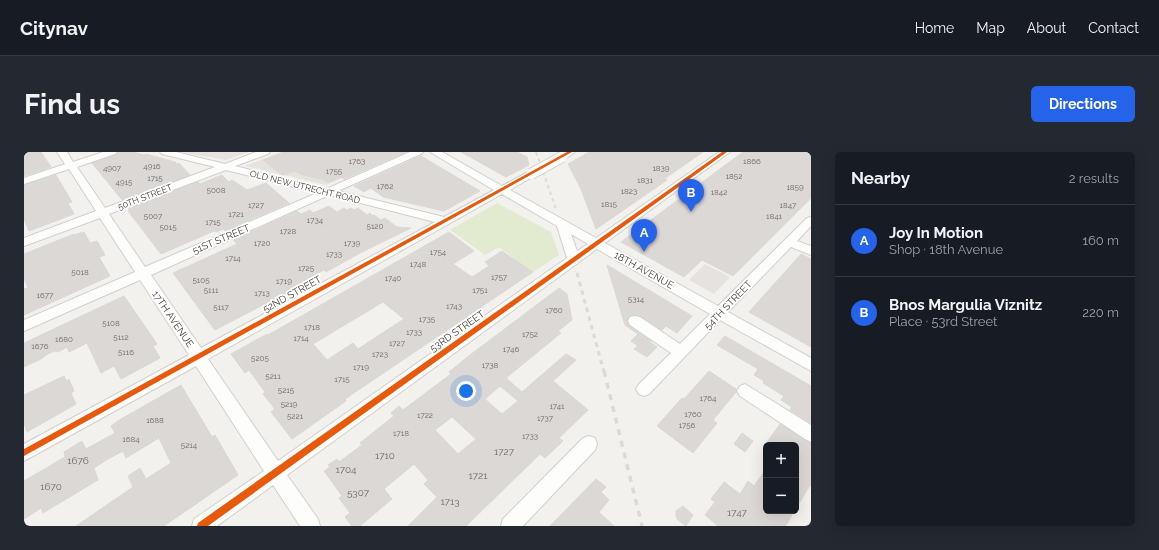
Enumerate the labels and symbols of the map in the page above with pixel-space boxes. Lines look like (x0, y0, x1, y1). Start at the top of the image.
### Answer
house number: 1763 (349, 156, 365, 166)
house number: 1866 (743, 156, 761, 166)
house number: 4916 (143, 161, 161, 171)
house number: 4907 (103, 163, 122, 173)
house number: 1839 (652, 163, 670, 173)
house number: 1755 (326, 166, 343, 176)
street label: OLD NEW UTRECHT ROAD (249, 168, 362, 206)
house number: 1852 (726, 171, 742, 181)
house number: 1715 (147, 173, 163, 183)
house number: 1831 (637, 175, 654, 185)
house number: 4915 (116, 177, 133, 187)
pin: B (678, 179, 704, 212)
house number: 1762 (377, 181, 393, 191)
street label: 50TH STREET (116, 182, 174, 212)
house number: 1859 (786, 182, 804, 192)
house number: 5008 (207, 185, 226, 195)
house number: 1823 (621, 186, 637, 196)
house number: 1842 (711, 187, 727, 197)
house number: 1815 (601, 199, 618, 209)
house number: 1727 (248, 200, 265, 210)
house number: 1847 (780, 200, 797, 210)
house number: 1721 (228, 209, 244, 219)
house number: 5007 (144, 211, 163, 221)
house number: 1841 (766, 211, 783, 221)
house number: 1734 (307, 215, 324, 225)
house number: 1715 (205, 217, 221, 227)
pin: A (631, 219, 657, 252)
house number: 5120 (367, 221, 384, 231)
house number: 5015 (159, 222, 177, 232)
street label: 51ST STREET (191, 222, 251, 256)
house number: 1728 (280, 226, 297, 236)
house number: 1720 (254, 238, 270, 248)
house number: 1739 (344, 238, 361, 248)
house number: 1754 (430, 247, 447, 257)
house number: 1733 (326, 249, 342, 259)
street label: 18TH AVENUE (612, 249, 676, 291)
house number: 1714 (225, 253, 241, 263)
house number: 1748 (410, 259, 426, 269)
house number: 1725 (298, 263, 315, 273)
house number: 5018 (71, 267, 89, 277)
house number: 1757 (491, 272, 508, 282)
street label: 52ND STREET (261, 273, 323, 315)
house number: 1740 (385, 273, 401, 283)
house number: 5105 (192, 275, 210, 285)
house number: 1719 (276, 276, 292, 286)
street label: 54TH STREET (702, 278, 754, 332)
house number: 5111 (204, 285, 219, 295)
house number: 1751 (472, 285, 488, 295)
house number: 1713 (254, 288, 270, 298)
street label: 17TH AVENUE (150, 289, 196, 349)
house number: 1677 (37, 290, 54, 300)
house number: 5314 (628, 294, 645, 304)
house number: 1743 (446, 301, 462, 311)
house number: 5117 (213, 302, 229, 312)
house number: 1760 (545, 305, 563, 315)
street label: 53RD STREET (428, 308, 486, 354)
house number: 1735 (419, 314, 436, 324)
house number: 5108 (102, 318, 120, 328)
house number: 1718 (304, 322, 320, 332)
house number: 1733 (406, 327, 422, 337)
house number: 1752 (522, 329, 538, 339)
house number: 5112 (113, 332, 129, 342)
house number: 1714 (293, 333, 309, 343)
house number: 1680 (55, 334, 73, 344)
house number: 1727 (389, 338, 406, 348)
house number: 1676 (31, 341, 49, 351)
house number: 1746 (503, 344, 519, 354)
house number: 5116 (118, 347, 134, 357)
house number: 1723 (372, 349, 388, 359)
house number: 5205 (251, 353, 270, 363)
house number: 1738 (482, 360, 499, 370)
house number: 1719 (353, 362, 369, 372)
house number: 5211 (265, 371, 281, 381)
house number: 1715 (334, 374, 350, 384)
your location (456, 381, 476, 401)
house number: 5215 (278, 385, 295, 395)
house number: 1764 (700, 393, 717, 403)
house number: 5219 (281, 399, 298, 409)
house number: 1741 (549, 401, 565, 411)
house number: 1760 (684, 409, 702, 419)
house number: 1722 (417, 410, 433, 420)
house number: 5221 (287, 411, 304, 421)
house number: 1737 (537, 413, 554, 423)
house number: 1688 (146, 415, 164, 425)
house number: 1756 (679, 420, 696, 430)
house number: 1718 (393, 428, 409, 438)
house number: 1733 (522, 431, 538, 441)
house number: 1684 (122, 434, 140, 444)
house number: 5214 (181, 440, 198, 450)
house number: 1727 (494, 446, 515, 457)
house number: 1710 (375, 450, 395, 461)
house number: 1676 (67, 455, 89, 466)
house number: 1704 (335, 464, 357, 475)
house number: 1721 (468, 470, 488, 481)
house number: 1670 (40, 481, 62, 492)
house number: 5307 (347, 487, 370, 498)
house number: 1713 (440, 496, 460, 507)
house number: 1747 (727, 507, 748, 518)

